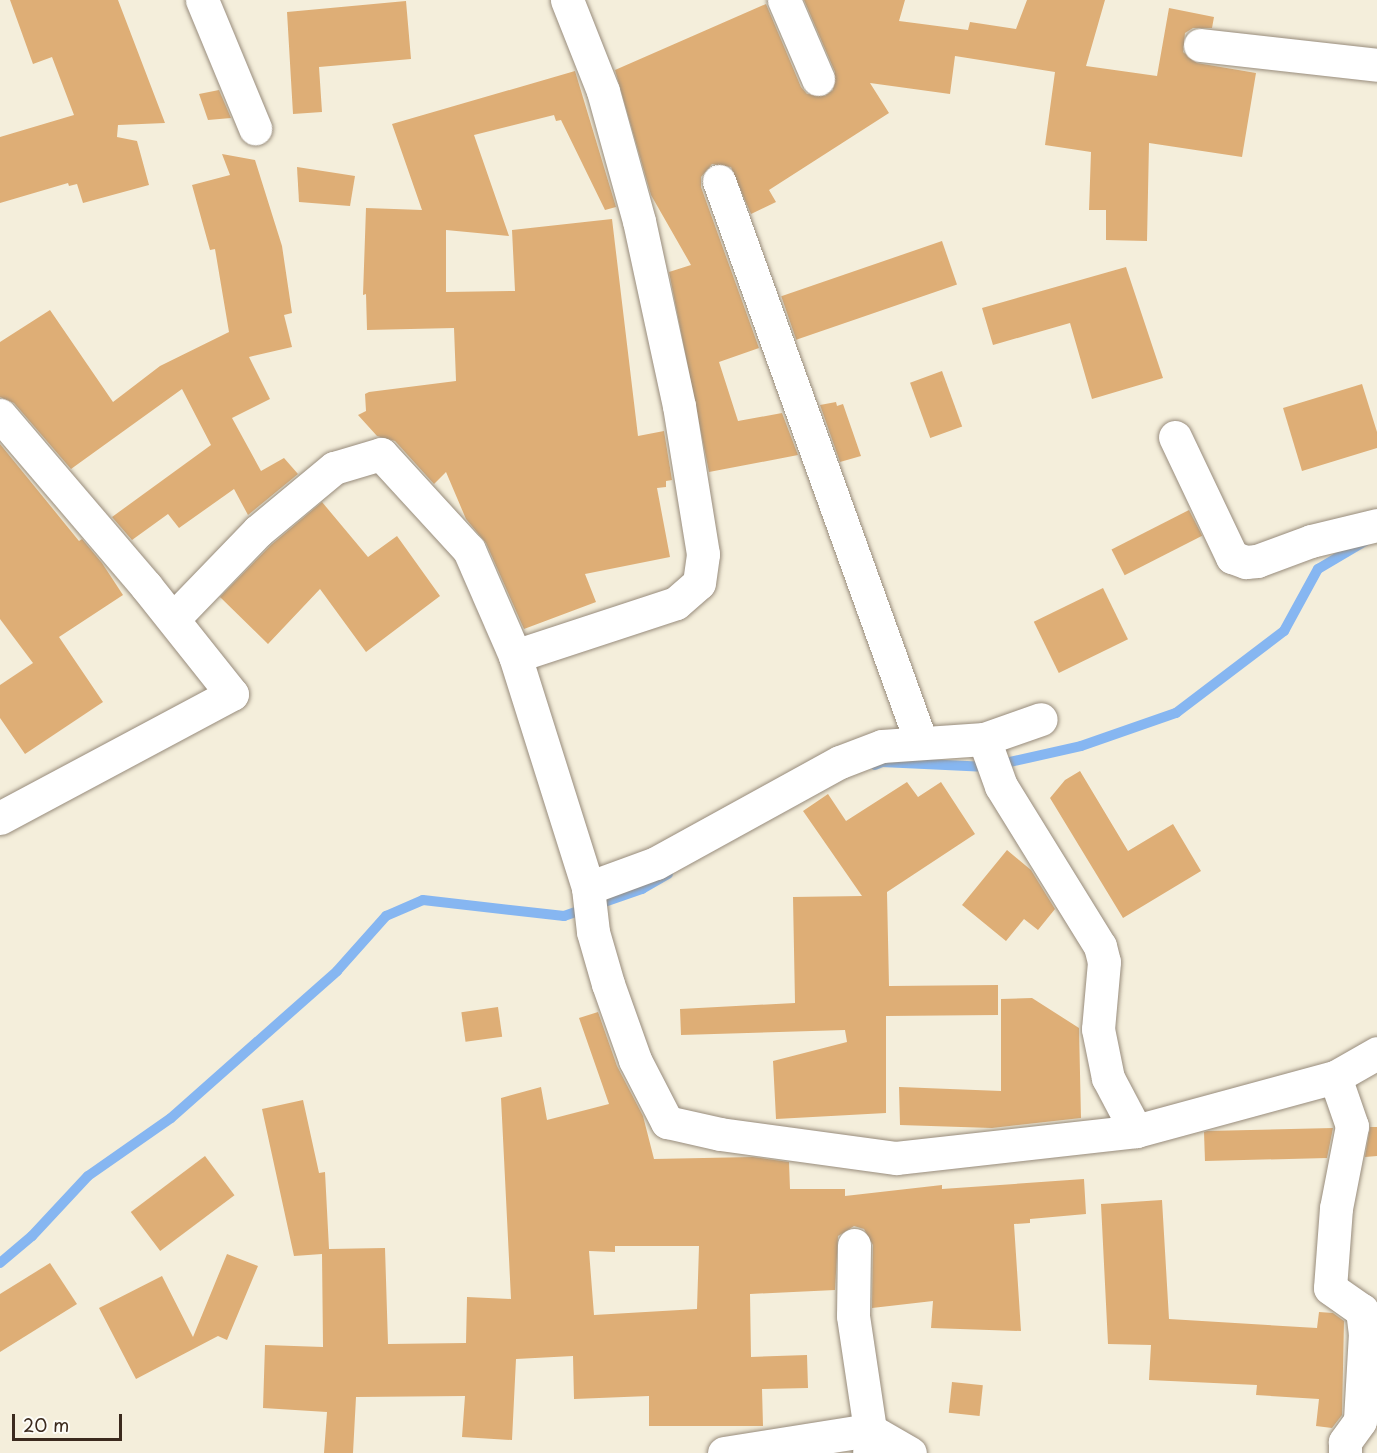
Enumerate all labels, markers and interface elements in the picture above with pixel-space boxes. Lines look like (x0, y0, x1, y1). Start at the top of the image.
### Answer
scale bar (15, 1402, 124, 1440)
text: 20 m (23, 1411, 69, 1438)

